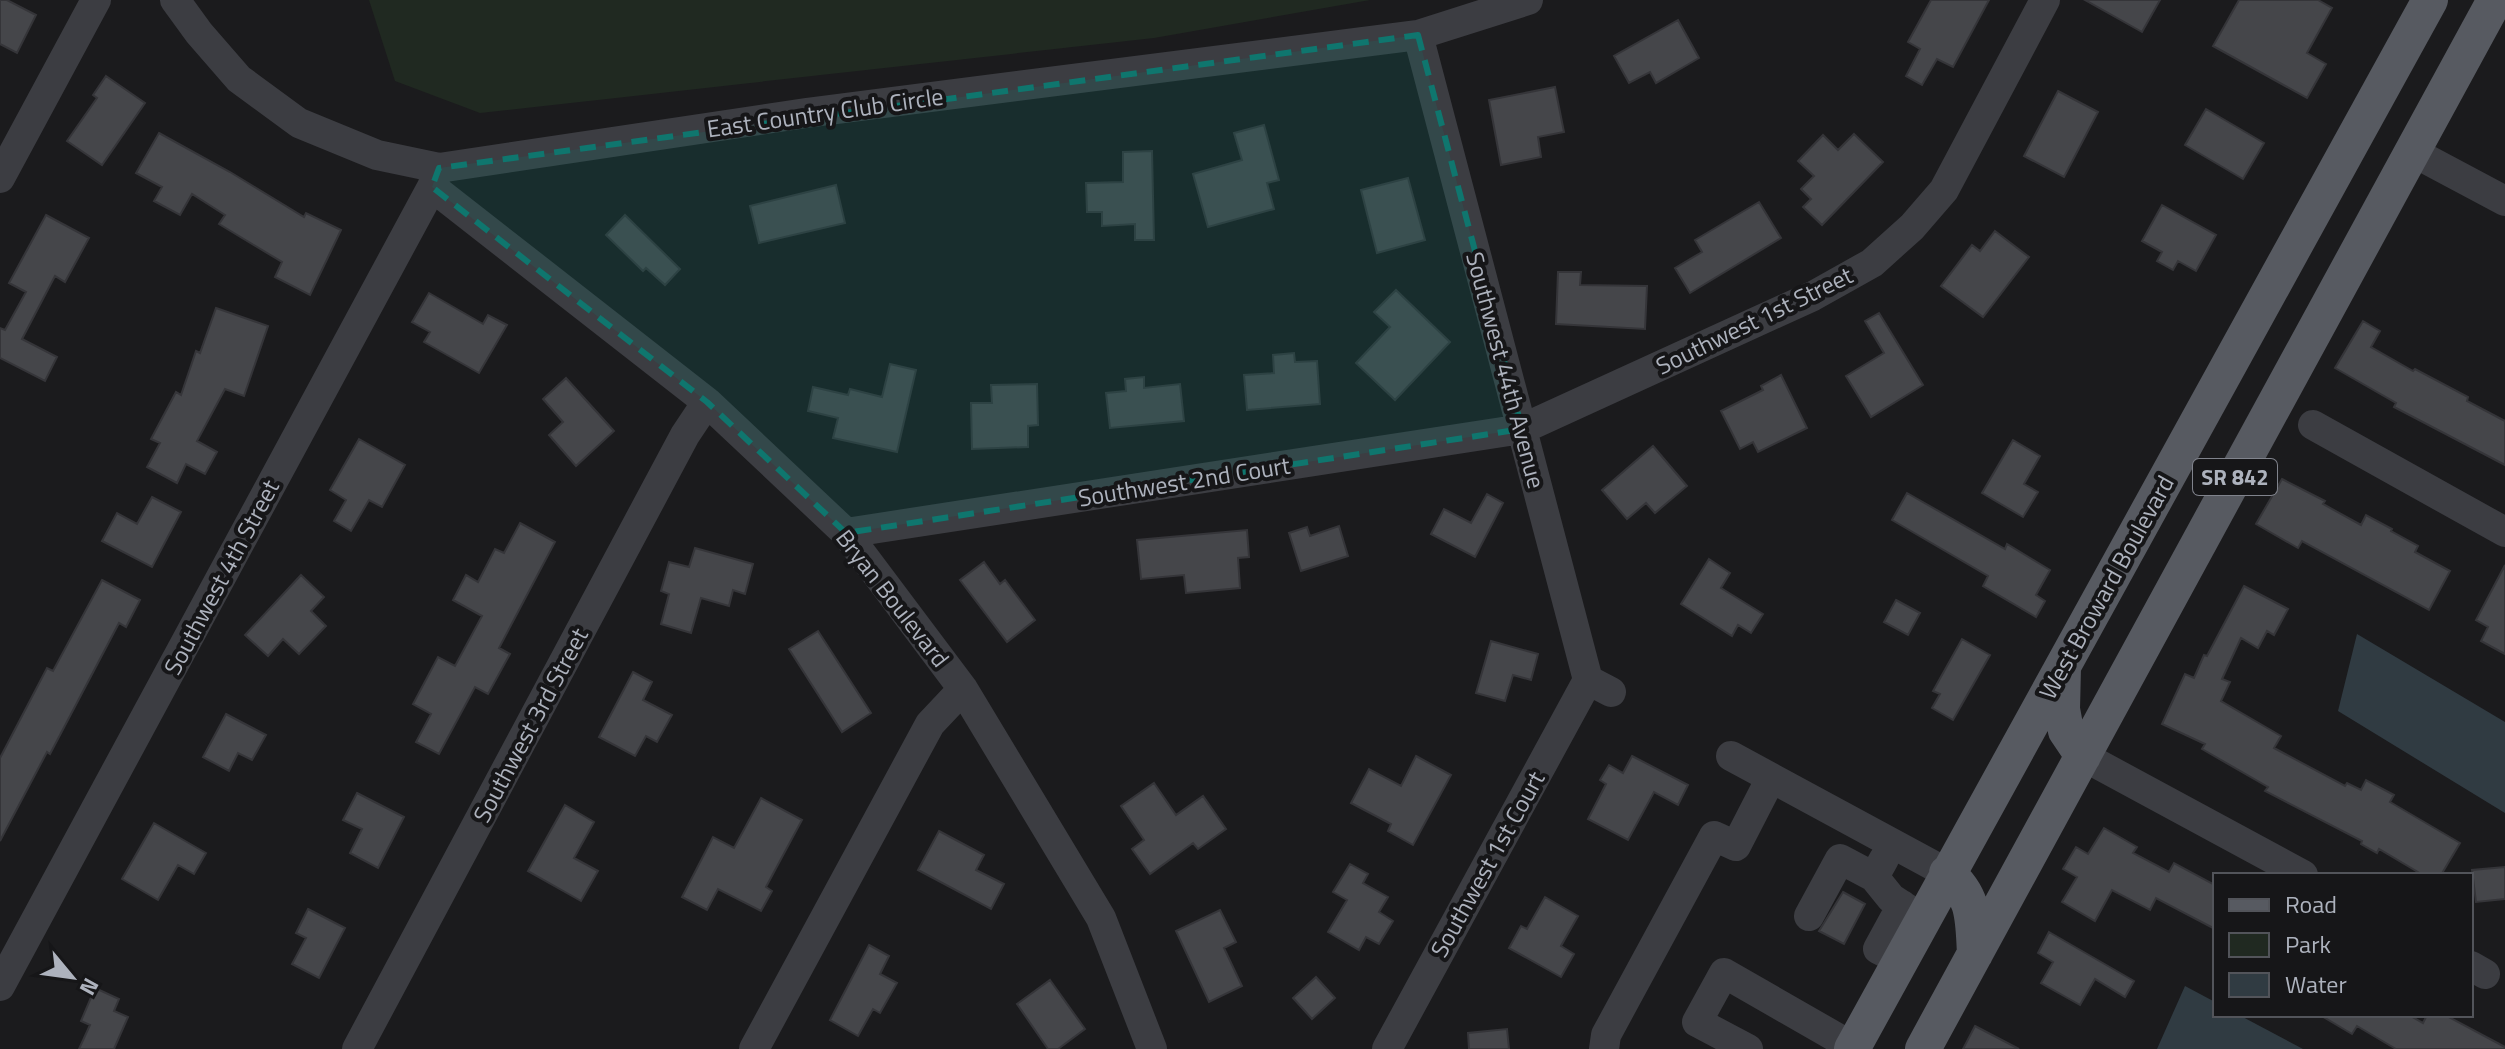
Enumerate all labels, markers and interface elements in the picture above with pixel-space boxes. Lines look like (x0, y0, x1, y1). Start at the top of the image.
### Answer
street label: East Country Club Circle (704, 78, 946, 146)
street label: Southwest 44th Avenue (1457, 248, 1555, 492)
street label: Southwest 1st Street (1650, 256, 1859, 383)
street label: Southwest 2nd Court (1075, 446, 1293, 516)
road number: SR 842 (2193, 459, 2277, 495)
street label: West Broward Boulevard (2029, 468, 2183, 706)
street label: Southwest 4th Street (154, 472, 288, 681)
street label: Bryan Boulevard (828, 521, 958, 675)
street label: Southwest 3rd Street (463, 621, 597, 829)
street label: Southwest 1st Court (1421, 764, 1553, 964)
legend (2213, 873, 2473, 1017)
text: Road (2285, 886, 2337, 922)
text: Park (2285, 926, 2331, 962)
north arrow (32, 937, 112, 1017)
text: Water (2285, 966, 2347, 1002)
text: N (71, 972, 108, 1002)

